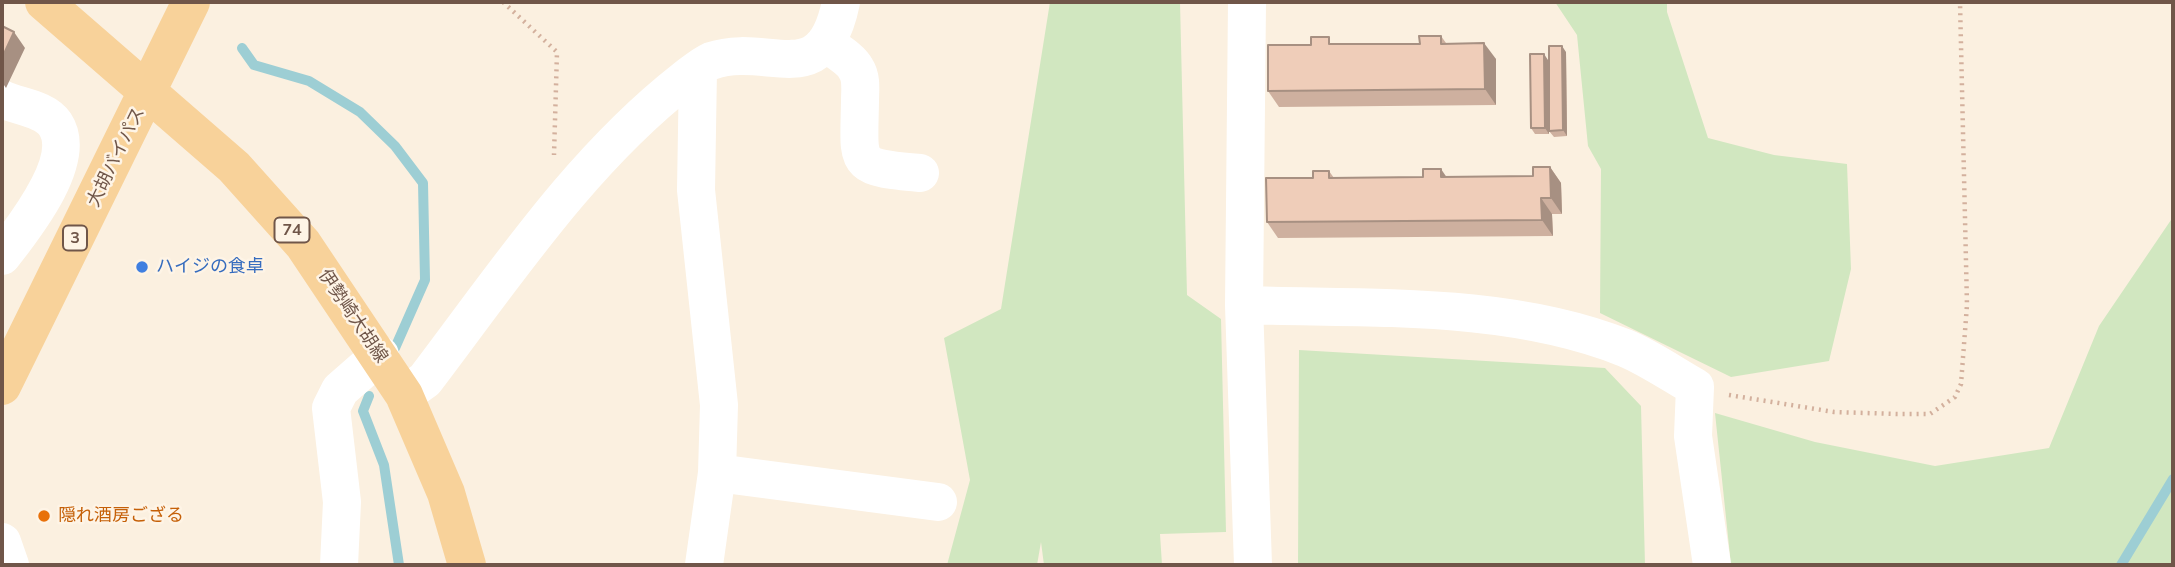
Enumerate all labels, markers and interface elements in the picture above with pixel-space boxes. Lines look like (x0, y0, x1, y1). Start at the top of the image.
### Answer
street label: 大胡バイパス (83, 104, 149, 210)
road number: 74 (274, 218, 310, 242)
road number: 3 (63, 226, 87, 250)
place label: ハイジの食卓 (156, 256, 264, 278)
marker: ハイジの食卓 (134, 259, 150, 275)
street label: 伊勢崎大胡線 (314, 265, 392, 367)
place label: 隠れ酒房ござる (58, 505, 184, 527)
marker: 隠れ酒房ござる (36, 508, 52, 524)

